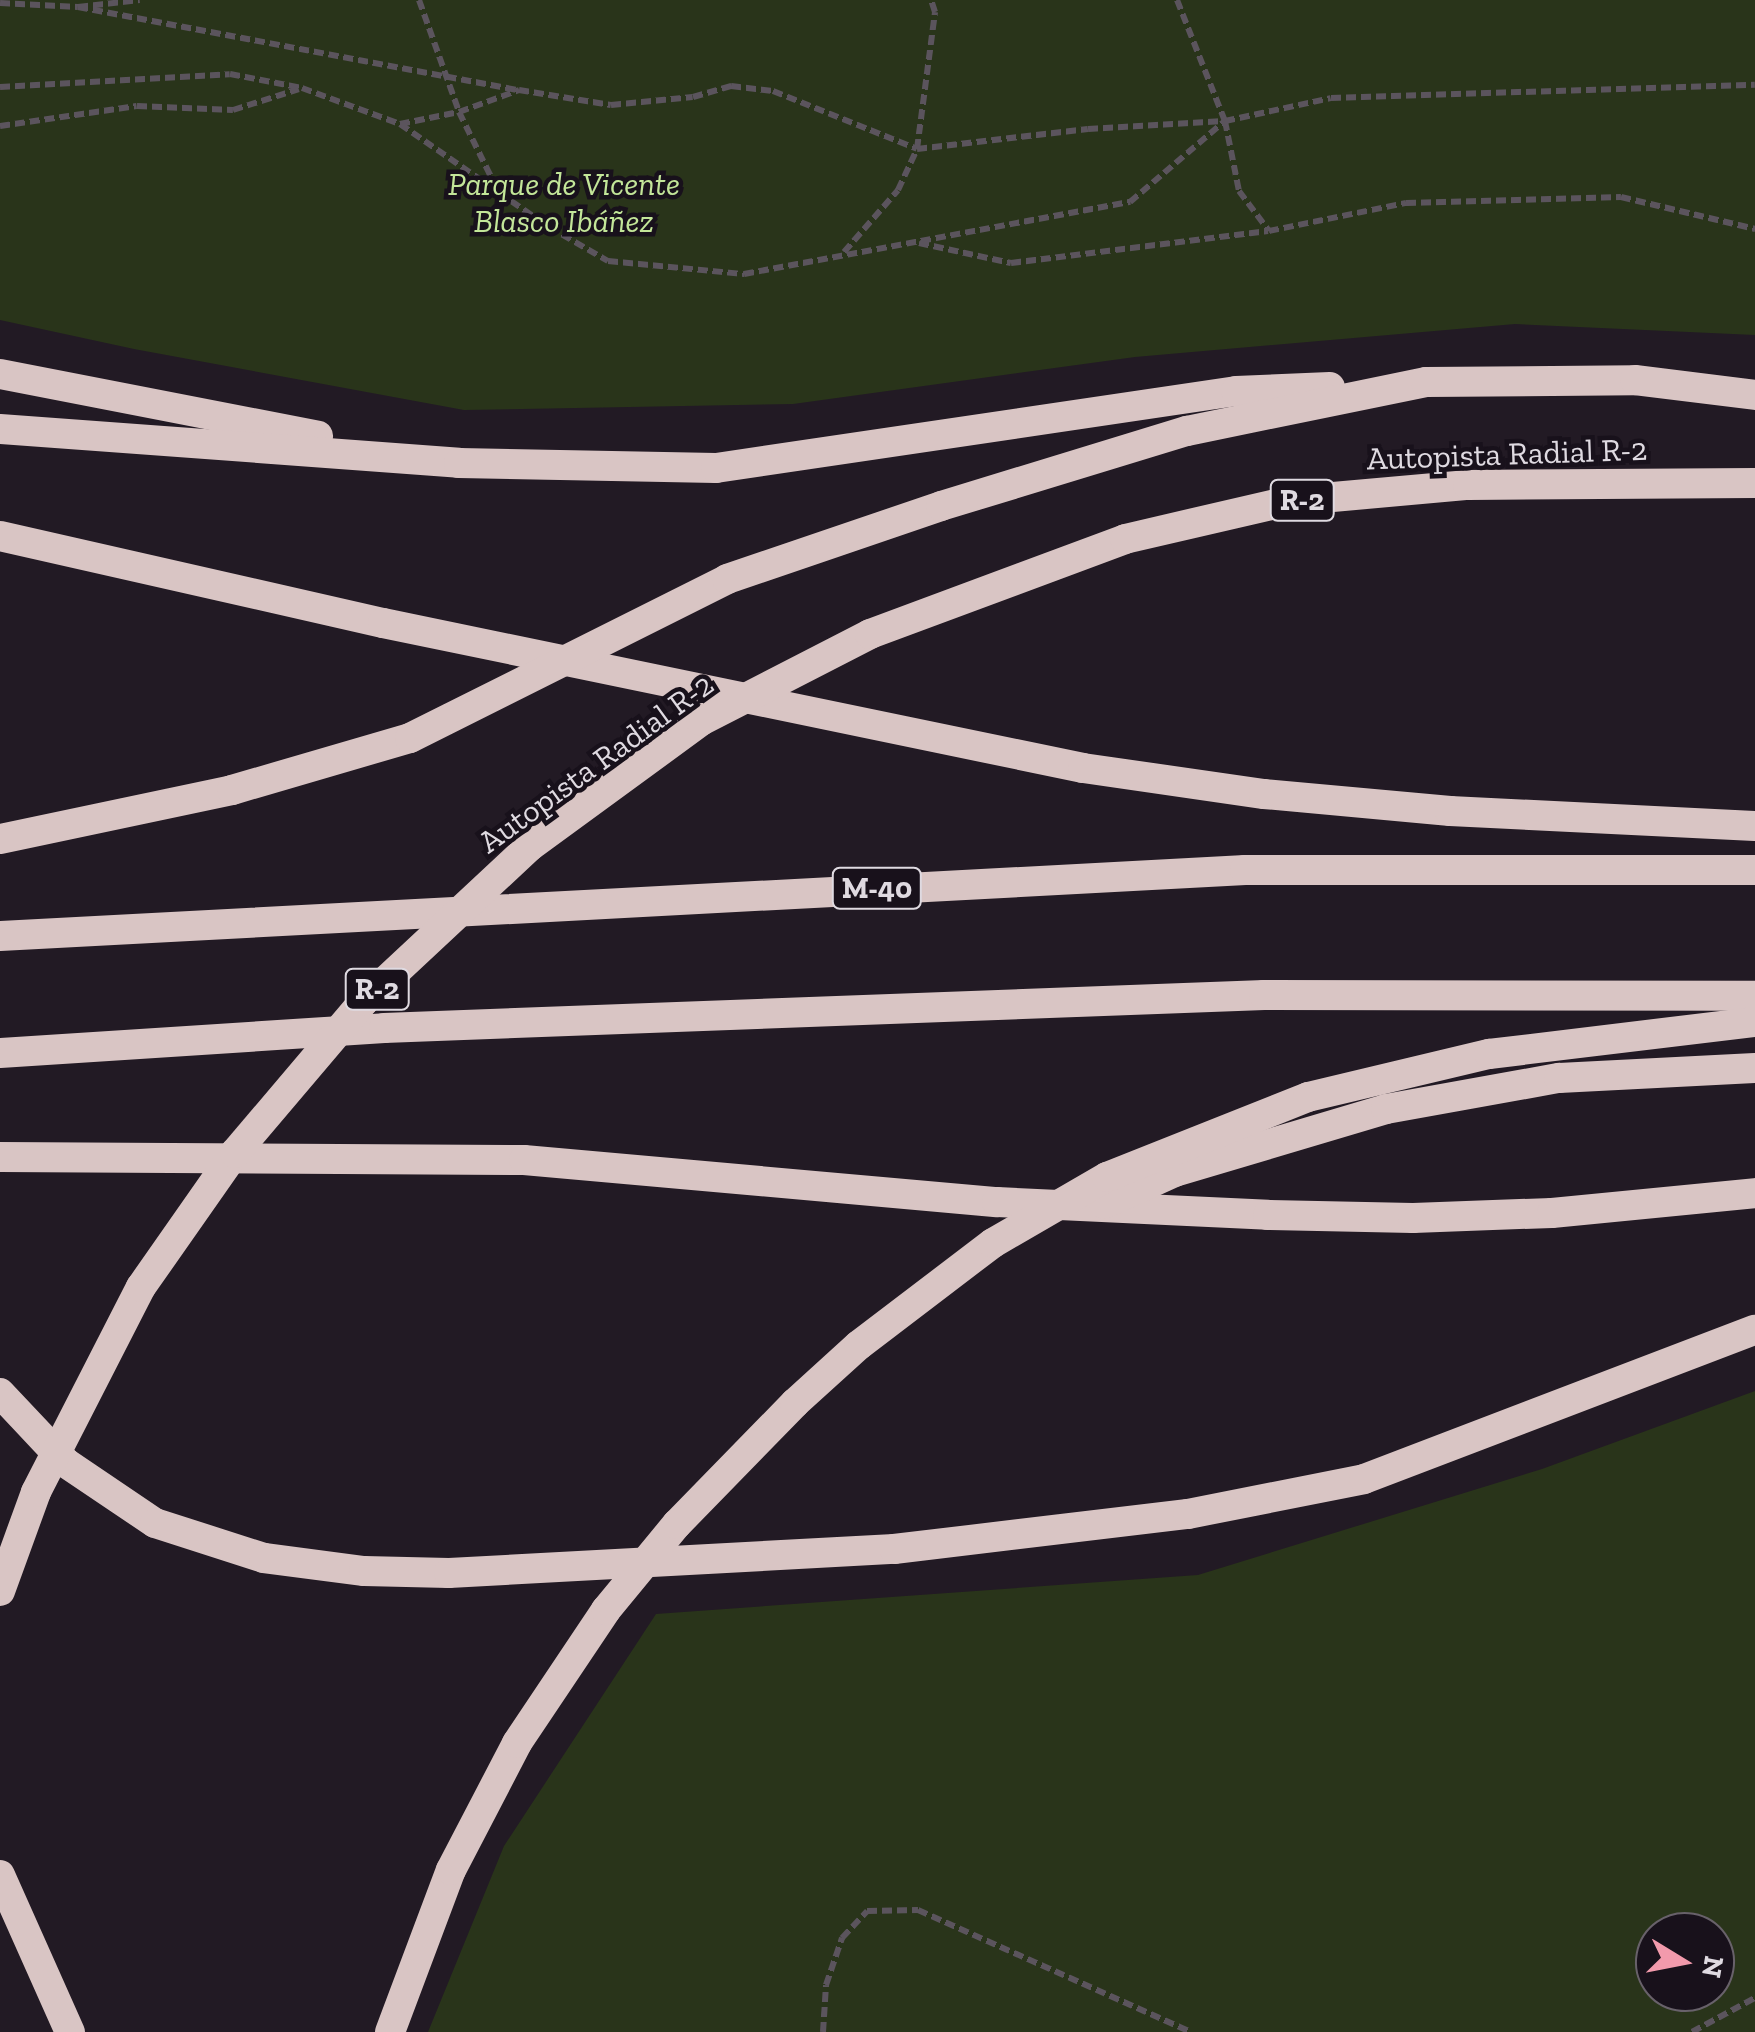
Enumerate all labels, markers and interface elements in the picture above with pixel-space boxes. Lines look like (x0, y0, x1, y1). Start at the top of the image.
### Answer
park label: Parque de Vicente Blasco Ibáñez (447, 166, 681, 241)
street label: Autopista Radial R-2 (1366, 430, 1648, 478)
road number: R-2 (1270, 475, 1334, 525)
street label: Autopista Radial R-2 (471, 665, 721, 861)
road number: M-40 (830, 863, 924, 913)
road number: R-2 (344, 964, 410, 1014)
north arrow (1635, 1912, 1735, 2012)
text: N (1695, 1954, 1731, 1980)

